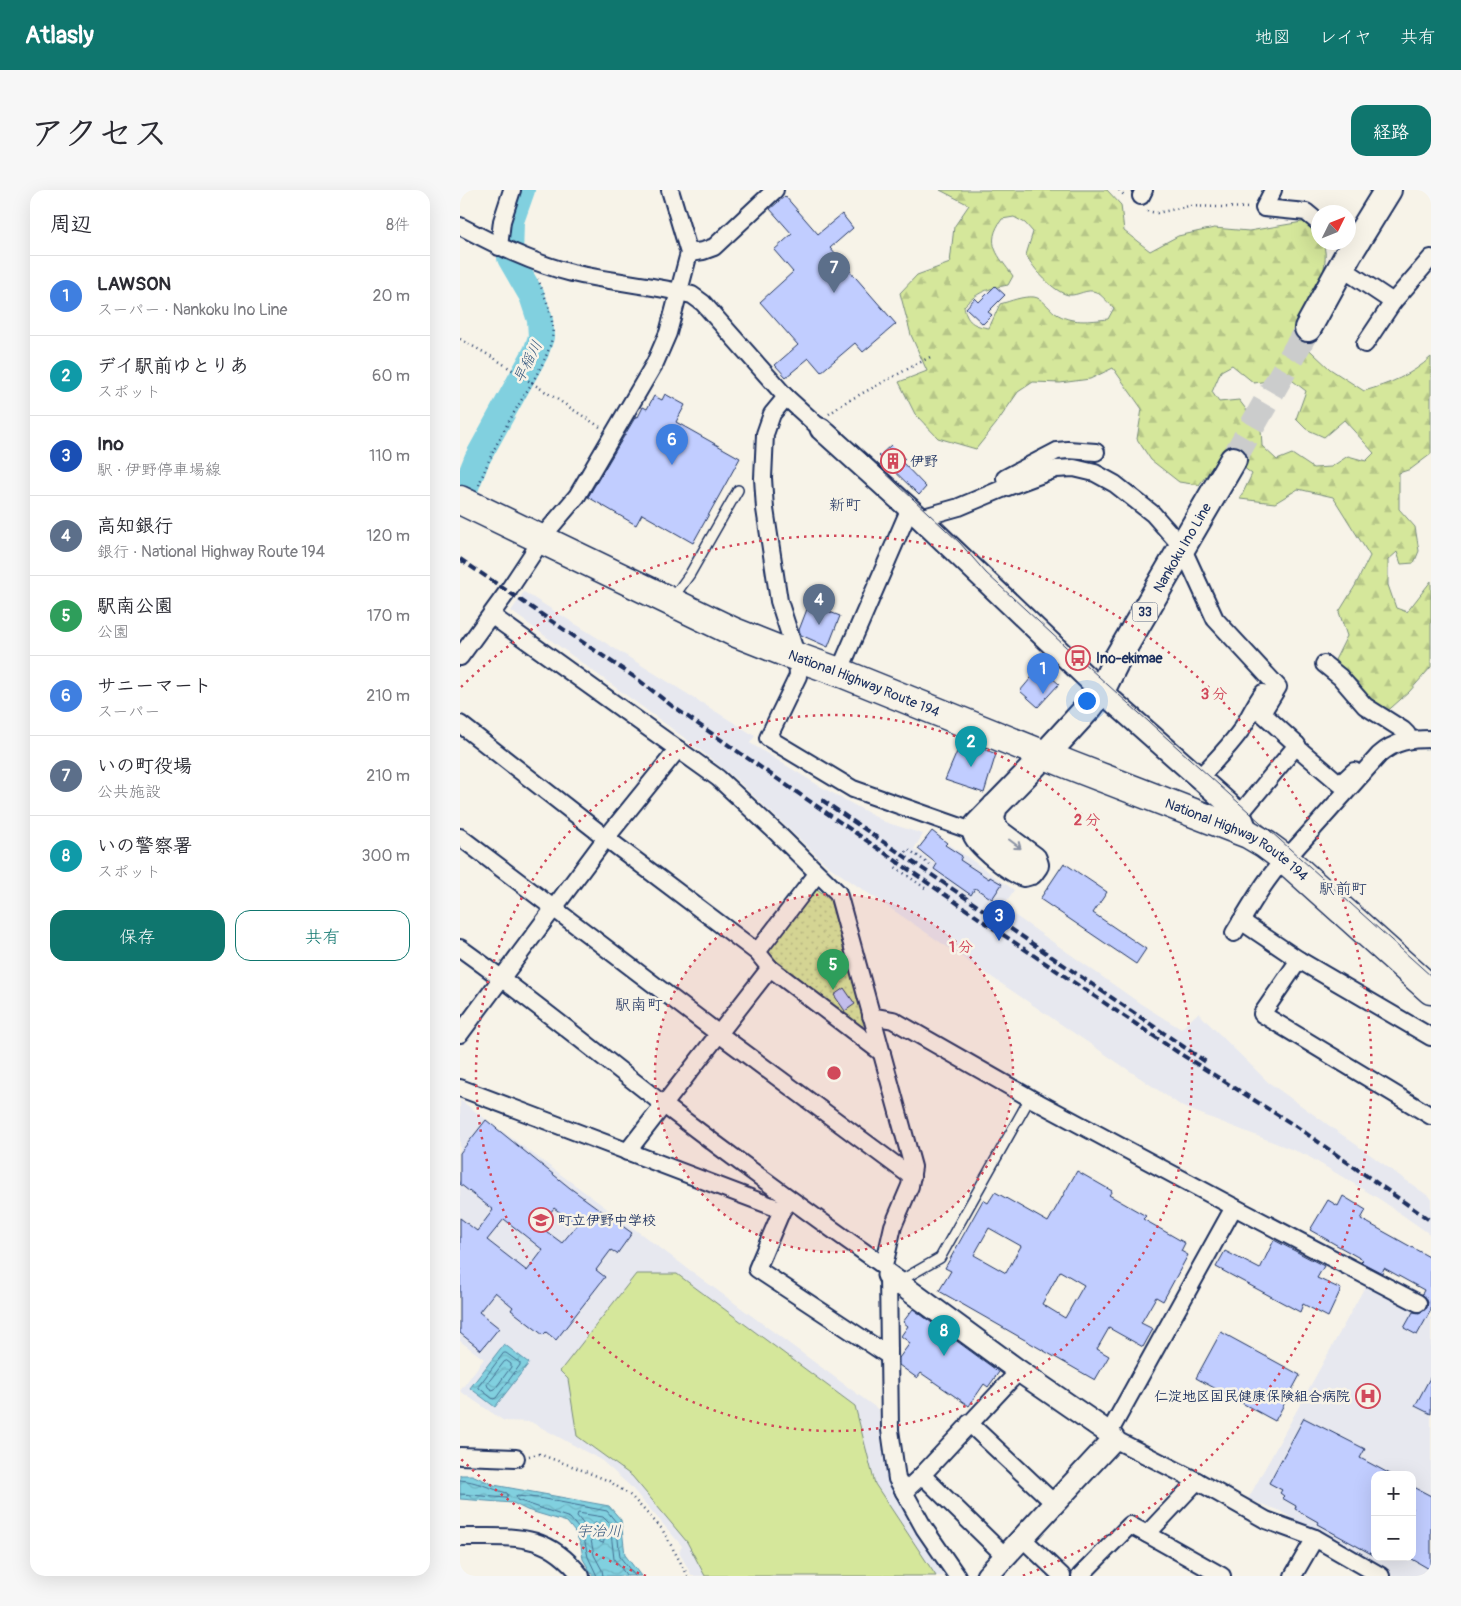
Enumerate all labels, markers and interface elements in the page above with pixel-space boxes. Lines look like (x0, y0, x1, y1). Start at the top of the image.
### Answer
text: Atlasly (25, 21, 94, 50)
text: 地図 (1255, 26, 1291, 49)
text: レイヤ (1319, 26, 1372, 49)
text: 共有 (1400, 26, 1436, 49)
button: 経路 (1351, 105, 1431, 156)
text: アクセス (30, 112, 168, 156)
north arrow (1311, 205, 1356, 250)
text: 周辺 (50, 211, 92, 238)
text: 8件 (386, 215, 410, 235)
pin: 7 (818, 252, 850, 293)
text: LAWSON (97, 272, 171, 296)
text: 1 (63, 286, 69, 306)
text: 20 m (372, 286, 410, 306)
text: スーパー · Nankoku Ino Line (97, 300, 287, 320)
water label: 早稲川 (509, 338, 547, 386)
text: デイ駅前ゆとりあ (97, 354, 249, 378)
text: 2 (62, 366, 70, 386)
text: 60 m (372, 366, 410, 386)
text: スポット (97, 382, 161, 402)
pin: 6 (656, 424, 688, 465)
text: Ino (97, 432, 124, 456)
text: 3 (62, 446, 70, 466)
text: 110 m (369, 446, 410, 466)
building icon: 伊野 (880, 448, 906, 474)
place label: 伊野 (910, 453, 938, 470)
text: 駅 · 伊野停車場線 (97, 460, 221, 480)
district label: 新町 (829, 495, 861, 515)
street label: Nankoku Ino Line (1149, 500, 1215, 595)
text: 高知銀行 (97, 514, 173, 538)
text: 4 (61, 526, 71, 546)
text: 120 m (366, 526, 410, 546)
text: 銀行 · National Highway Route 194 (97, 542, 325, 562)
pin: 4 (803, 584, 835, 625)
text: 駅南公園 (97, 594, 173, 618)
road number: 33 (1132, 602, 1158, 622)
text: 5 (62, 606, 70, 626)
text: 170 m (367, 606, 410, 626)
text: 公園 (97, 622, 129, 642)
bus stop icon: Ino-ekimae (1065, 645, 1091, 671)
street label: National Highway Route 194 (786, 646, 942, 720)
place label: Ino-ekimae (1096, 650, 1163, 667)
pin: 1 (1027, 653, 1059, 694)
text: サニーマート (97, 674, 212, 698)
text: 3 分 (1201, 685, 1227, 704)
text: 6 (61, 686, 71, 706)
text: 210 m (366, 686, 410, 706)
your location (1074, 688, 1100, 714)
text: スーパー (97, 702, 160, 722)
pin: 2 (955, 726, 987, 767)
text: いの町役場 (97, 754, 192, 778)
text: 7 (62, 766, 70, 786)
text: 210 m (366, 766, 410, 786)
text: 公共施設 (97, 782, 161, 802)
street label: National Highway Route 194 (1163, 794, 1312, 884)
text: 2 分 (1074, 811, 1100, 830)
text: いの警察署 (97, 834, 192, 858)
one-way arrow (1008, 839, 1021, 850)
text: 8 (62, 846, 70, 866)
text: 300 m (362, 846, 410, 866)
text: スポット (97, 862, 161, 882)
district label: 駅前町 (1319, 879, 1367, 899)
pin: 3 (983, 900, 1015, 941)
button: 保存 (50, 910, 225, 961)
button: 共有 (235, 910, 410, 961)
text: 1 分 (949, 938, 973, 957)
pin: 5 (817, 949, 849, 990)
district label: 駅南町 (615, 995, 663, 1015)
centre of rings (825, 1064, 843, 1082)
school or university icon: 町立伊野中学校 (528, 1207, 554, 1233)
place label: 町立伊野中学校 (558, 1212, 656, 1229)
pin: 8 (928, 1315, 960, 1356)
hospital icon: 仁淀地区国民健康保険組合病院 (1355, 1383, 1381, 1409)
place label: 仁淀地区国民健康保険組合病院 (1154, 1388, 1350, 1405)
map controls (1371, 1471, 1416, 1561)
button: + (1371, 1471, 1416, 1516)
button: − (1371, 1516, 1416, 1561)
water label: 宇治川 (576, 1522, 622, 1541)

